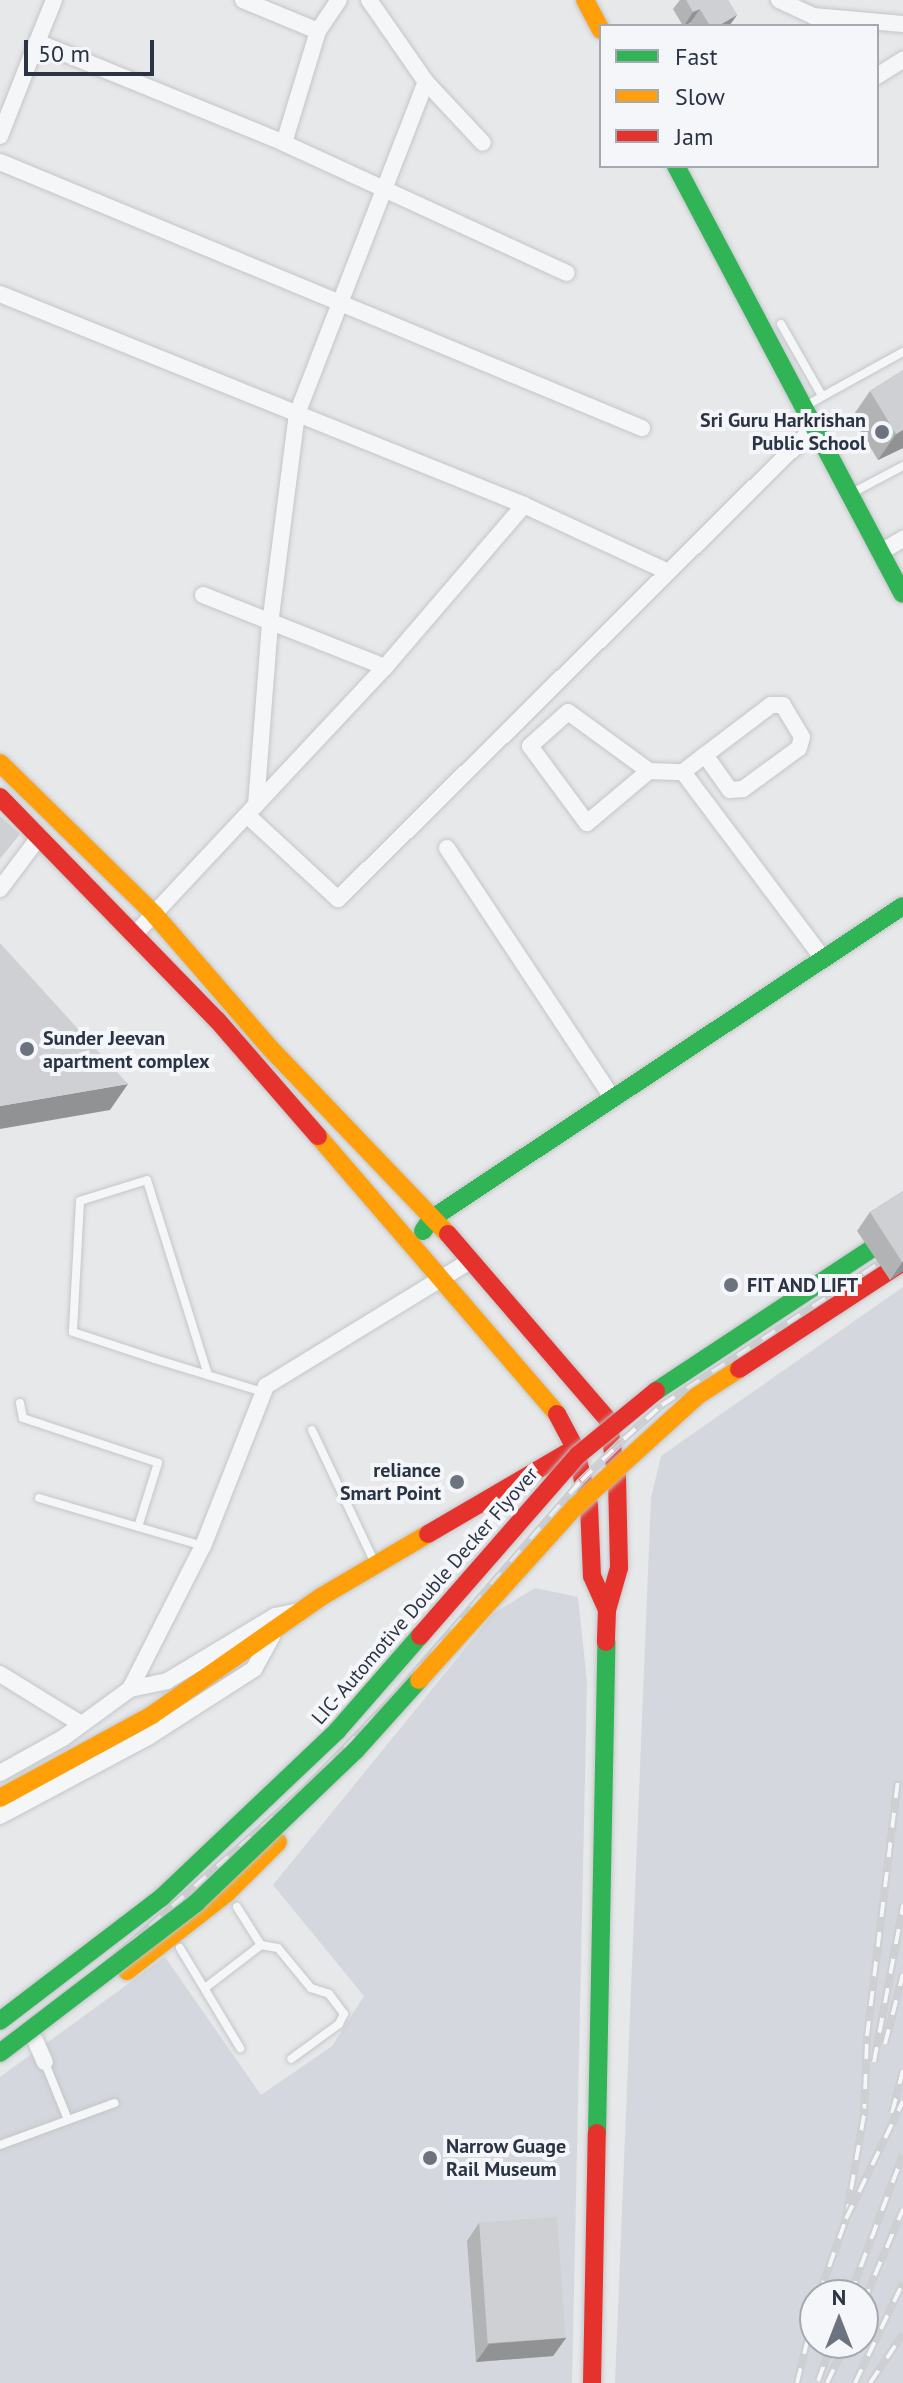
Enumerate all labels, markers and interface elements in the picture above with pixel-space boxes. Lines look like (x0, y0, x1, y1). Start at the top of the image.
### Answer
scale bar (28, 24, 158, 74)
legend (599, 24, 879, 168)
text: 50 m (38, 38, 90, 69)
text: Fast (675, 41, 718, 72)
text: Slow (675, 81, 725, 112)
text: Jam (675, 121, 713, 152)
place label: Sri Guru Harkrishan Public School (700, 408, 866, 455)
marker: Sri Guru Harkrishan Public School (873, 423, 891, 441)
place label: Sunder Jeevan apartment complex (43, 1026, 210, 1073)
marker: Sunder Jeevan apartment complex (18, 1040, 36, 1058)
place label: FIT AND LIFT (747, 1273, 860, 1297)
marker: FIT AND LIFT (722, 1276, 740, 1294)
place label: reliance Smart Point (340, 1458, 441, 1505)
street label: LIC- Automotive Double Decker Flyover (306, 1462, 544, 1730)
marker: reliance Smart Point (448, 1473, 466, 1491)
place label: Narrow Guage Rail Museum (446, 2134, 567, 2181)
marker: Narrow Guage Rail Museum (421, 2149, 439, 2167)
north arrow (799, 2279, 879, 2359)
text: N (832, 2283, 846, 2311)

